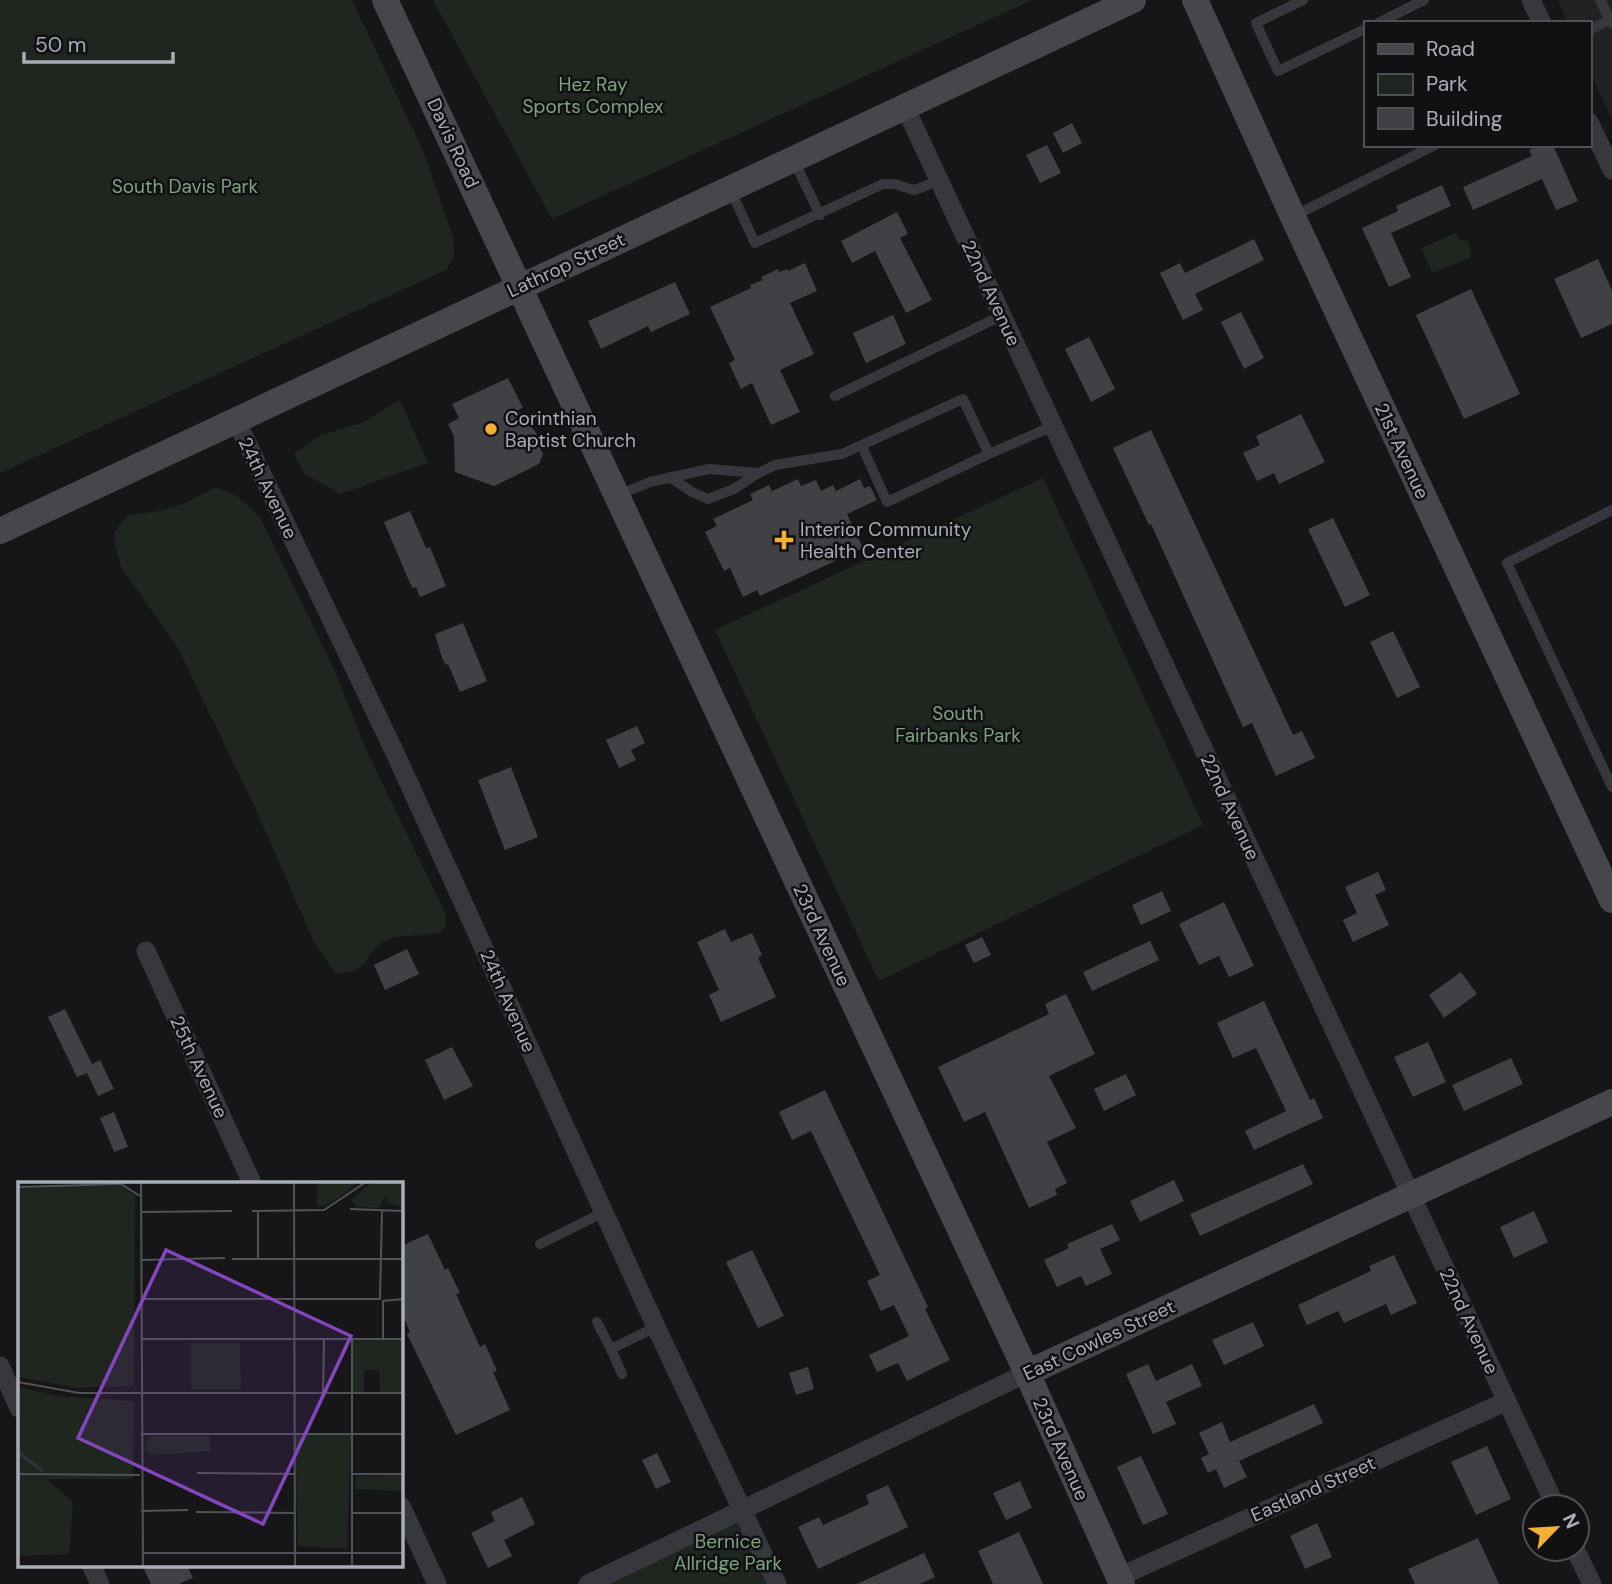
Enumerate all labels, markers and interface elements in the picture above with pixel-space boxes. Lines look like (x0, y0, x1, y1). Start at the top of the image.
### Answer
scale bar (24, 21, 173, 65)
legend (1364, 21, 1591, 147)
text: 50 m (35, 31, 86, 59)
text: Road (1426, 35, 1475, 63)
text: Park (1426, 70, 1468, 98)
park label: Hez Ray Sports Complex (523, 72, 664, 119)
street label: Davis Road (421, 94, 485, 192)
text: Building (1426, 105, 1503, 133)
park label: South Davis Park (112, 174, 259, 199)
street label: Lathrop Street (503, 227, 629, 303)
street label: 22nd Avenue (956, 236, 1026, 350)
street label: 21st Avenue (1369, 399, 1435, 503)
place label: Corinthian Baptist Church (505, 406, 636, 453)
marker: Corinthian Baptist Church (483, 421, 499, 437)
street label: 24th Avenue (233, 433, 303, 543)
place label: Interior Community Health Center (800, 517, 972, 564)
marker: Interior Community Health Center (774, 530, 794, 550)
park label: South Fairbanks Park (895, 701, 1021, 748)
street label: 22nd Avenue (1195, 750, 1265, 864)
street label: 23rd Avenue (787, 880, 857, 990)
street label: 24th Avenue (474, 946, 542, 1056)
street label: 25th Avenue (164, 1012, 234, 1122)
inset map (18, 1182, 402, 1566)
street label: 22nd Avenue (1434, 1264, 1504, 1378)
street label: East Cowles Street (1019, 1294, 1179, 1386)
street label: 23rd Avenue (1027, 1393, 1095, 1505)
street label: Eastland Street (1247, 1450, 1379, 1528)
north arrow (1521, 1493, 1591, 1563)
text: N (1557, 1509, 1585, 1533)
park label: Bernice Allridge Park (674, 1529, 783, 1576)

